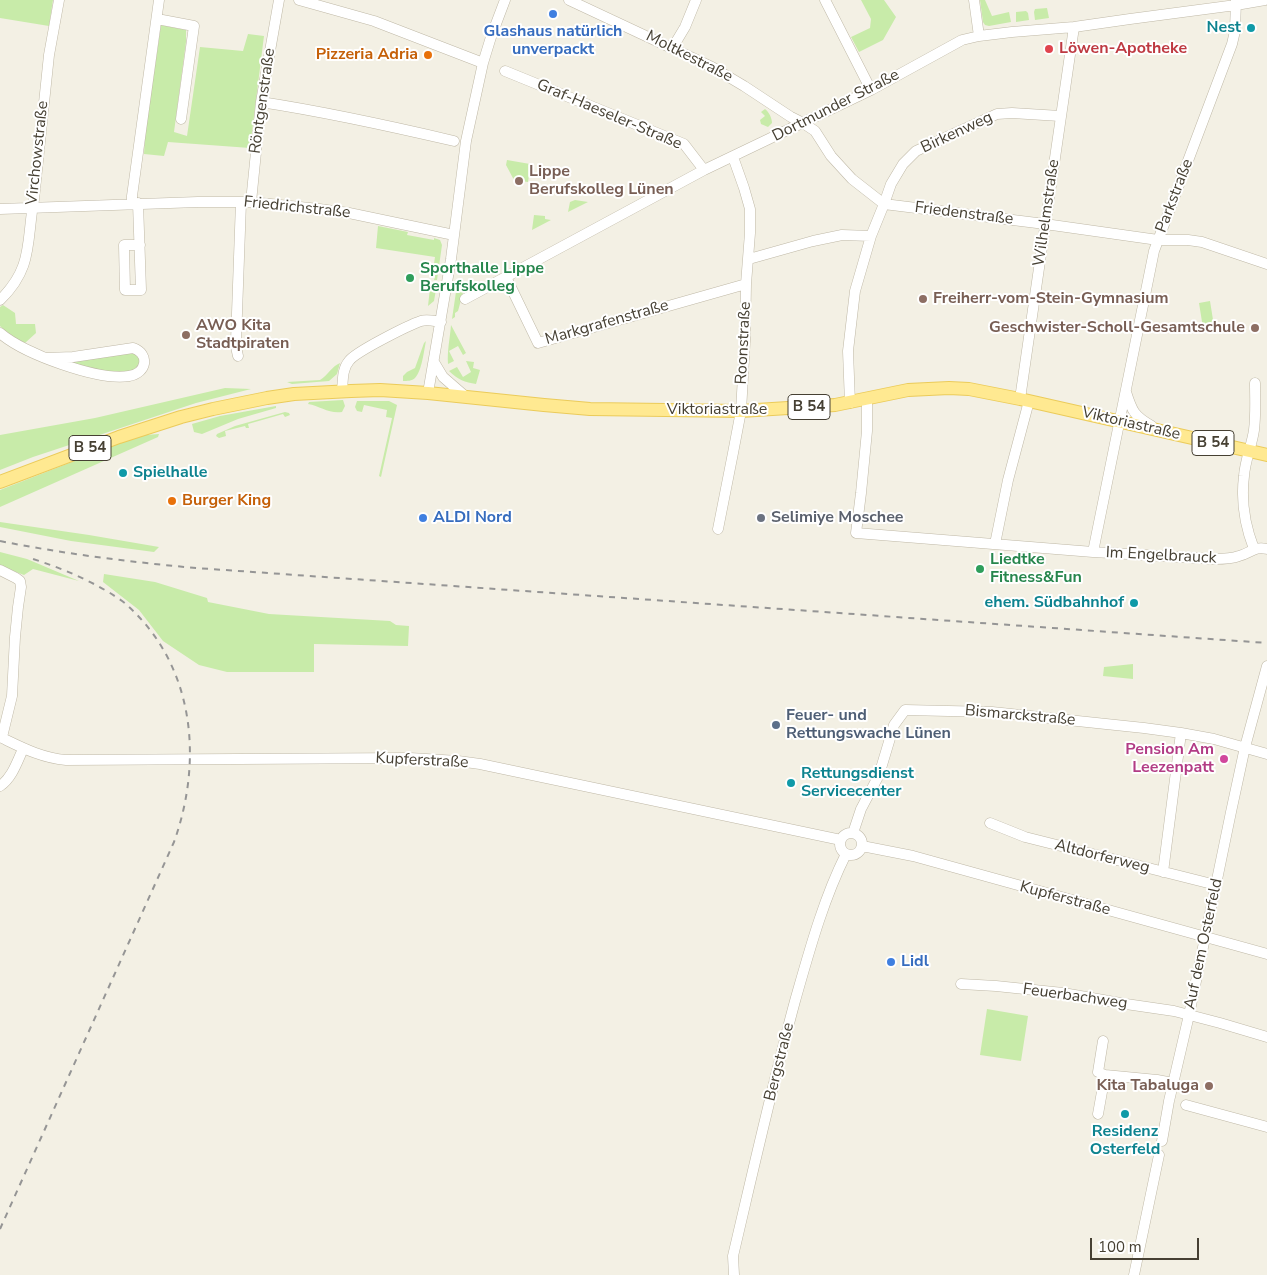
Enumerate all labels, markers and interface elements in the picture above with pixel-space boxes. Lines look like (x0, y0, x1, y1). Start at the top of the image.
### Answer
marker: Glashaus natürlich unverpackt (547, 8, 559, 20)
place label: Nest (1206, 18, 1241, 38)
place label: Glashaus natürlich unverpackt (484, 22, 622, 60)
marker: Nest (1245, 22, 1257, 34)
street label: Moltkestraße (642, 27, 736, 87)
place label: Löwen-Apotheke (1059, 39, 1187, 59)
marker: Löwen-Apotheke (1043, 43, 1055, 55)
place label: Pizzeria Adria (316, 45, 418, 65)
street label: Röntgenstraße (246, 47, 280, 155)
marker: Pizzeria Adria (422, 49, 434, 61)
street label: Dortmunder Straße (769, 66, 903, 146)
street label: Graf-Haeseler-Straße (533, 76, 685, 154)
street label: Virchowstraße (23, 100, 53, 206)
street label: Birkenweg (918, 108, 996, 158)
street label: Parkstraße (1152, 156, 1198, 236)
street label: Wilhelmstraße (1030, 158, 1064, 268)
place label: Lippe Berufskolleg Lünen (529, 162, 674, 200)
marker: Lippe Berufskolleg Lünen (513, 175, 525, 187)
street label: Friedrichstraße (243, 193, 351, 223)
street label: Friedenstraße (914, 198, 1014, 230)
place label: Sporthalle Lippe Berufskolleg (420, 259, 544, 297)
marker: Sporthalle Lippe Berufskolleg (404, 272, 416, 284)
place label: Freiherr-vom-Stein-Gymnasium (933, 289, 1168, 309)
marker: Freiherr-vom-Stein-Gymnasium (917, 293, 929, 305)
street label: Markgrafenstraße (543, 296, 671, 350)
street label: Roonstraße (732, 301, 756, 385)
place label: AWO Kita Stadtpiraten (196, 316, 289, 354)
place label: Geschwister-Scholl-Gesamtschule (989, 318, 1245, 338)
marker: Geschwister-Scholl-Gesamtschule (1249, 322, 1261, 334)
marker: AWO Kita Stadtpiraten (180, 329, 192, 341)
road number: B 54 (788, 394, 830, 420)
street label: Viktoriastraße (667, 400, 767, 420)
street label: Viktoriastraße (1080, 403, 1182, 445)
road number: B 54 (1192, 430, 1234, 456)
road number: B 54 (69, 436, 111, 460)
place label: Spielhalle (133, 463, 207, 483)
marker: Spielhalle (117, 467, 129, 479)
place label: Burger King (182, 491, 271, 511)
marker: Burger King (166, 495, 178, 507)
place label: ALDI Nord (433, 508, 512, 528)
place label: Selimiye Moschee (771, 508, 903, 528)
marker: ALDI Nord (417, 512, 429, 524)
marker: Selimiye Moschee (755, 512, 767, 524)
street label: Im Engelbrauck (1105, 544, 1217, 568)
place label: Liedtke Fitness&Fun (990, 550, 1082, 588)
marker: Liedtke Fitness&Fun (974, 563, 986, 575)
place label: ehem. Südbahnhof (985, 593, 1124, 613)
marker: ehem. Südbahnhof (1128, 597, 1140, 609)
street label: Bismarckstraße (964, 702, 1076, 730)
place label: Feuer- und Rettungswache Lünen (786, 706, 951, 744)
marker: Feuer- und Rettungswache Lünen (770, 719, 782, 731)
place label: Pension Am Leezenpatt (1125, 740, 1214, 778)
street label: Kupferstraße (375, 749, 469, 773)
marker: Pension Am Leezenpatt (1218, 753, 1230, 765)
place label: Rettungsdienst Servicecenter (801, 764, 914, 802)
marker: Rettungsdienst Servicecenter (785, 777, 797, 789)
street label: Altdorferweg (1053, 836, 1151, 878)
street label: Auf dem Osterfeld (1181, 877, 1227, 1011)
street label: Kupferstraße (1018, 878, 1112, 920)
place label: Lidl (901, 952, 929, 972)
marker: Lidl (885, 956, 897, 968)
street label: Feuerbachweg (1021, 980, 1129, 1014)
street label: Bergstraße (761, 1021, 799, 1103)
place label: Kita Tabaluga (1097, 1076, 1199, 1096)
marker: Kita Tabaluga (1203, 1080, 1215, 1092)
marker: Residenz Osterfeld (1119, 1108, 1131, 1120)
place label: Residenz Osterfeld (1090, 1122, 1160, 1160)
scale bar (1092, 1228, 1201, 1260)
text: 100 m (1098, 1237, 1142, 1257)

